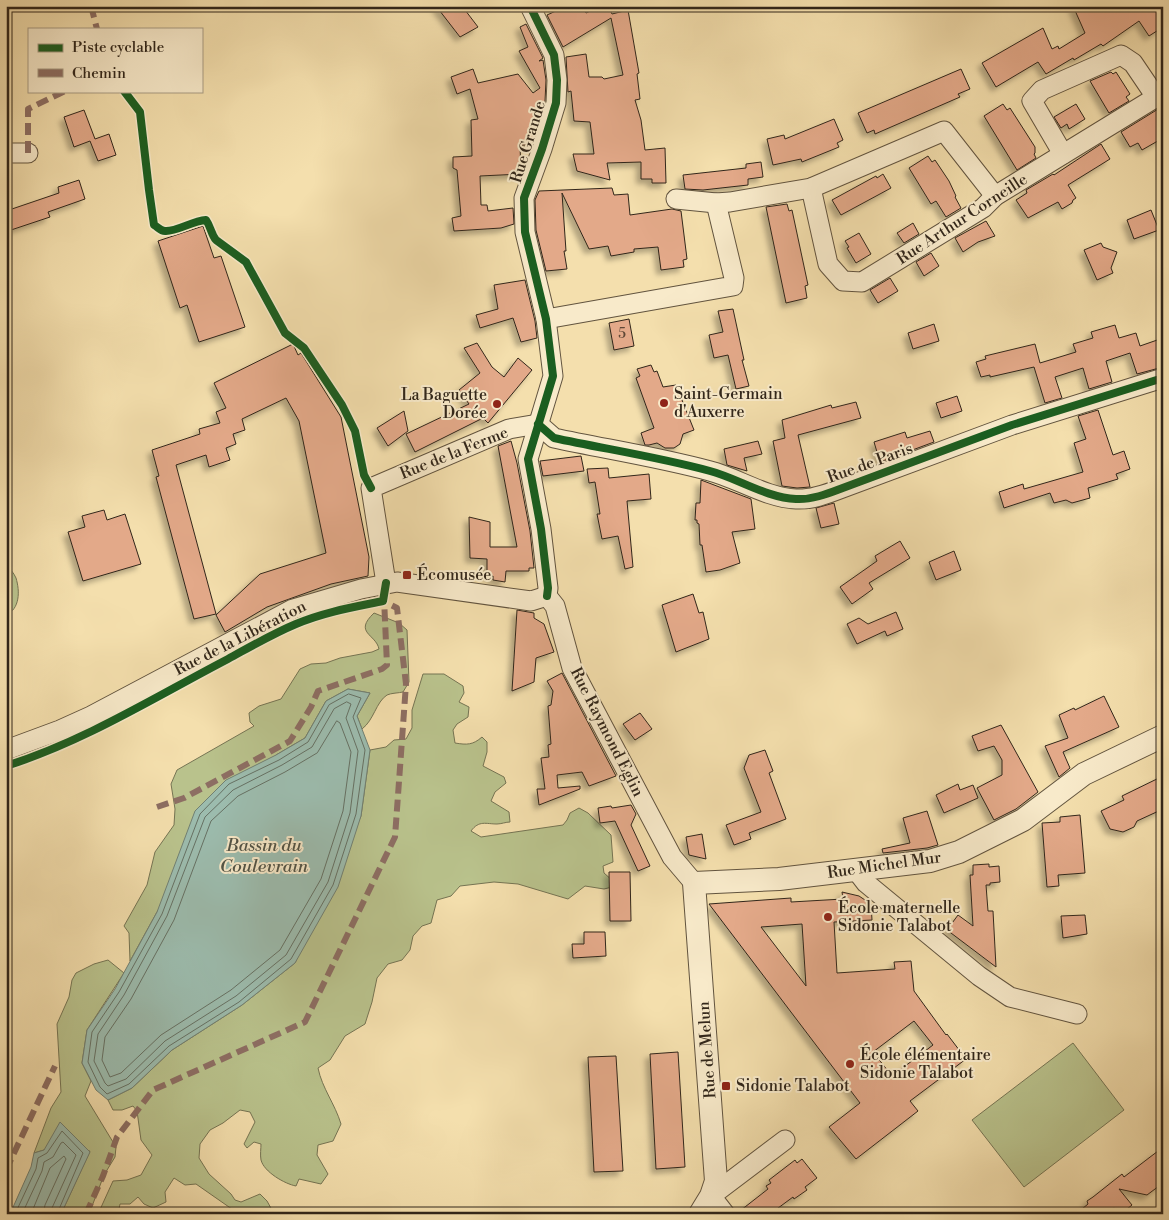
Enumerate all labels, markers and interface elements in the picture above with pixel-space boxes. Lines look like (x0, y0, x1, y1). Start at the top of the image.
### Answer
legend (28, 28, 202, 92)
text: Piste cyclable (72, 38, 164, 57)
text: Chemin (72, 64, 126, 83)
street label: Rue Grande (506, 98, 550, 186)
street label: Rue Arthur Corneille (893, 169, 1031, 269)
house number: 5 (618, 325, 626, 343)
place label: Saint-Germain d'Auxerre (674, 384, 783, 422)
place label: La Baguette Dorée (401, 385, 487, 423)
marker: Saint-Germain d'Auxerre (658, 397, 670, 409)
marker: La Baguette Dorée (491, 398, 503, 410)
street label: Rue de la Ferme (397, 422, 511, 484)
street label: Rue de Paris (824, 438, 916, 488)
place label: Écomusée (417, 563, 491, 585)
marker: Écomusée (401, 569, 413, 581)
street label: Rue de la Libération (171, 596, 310, 680)
street label: Rue Raymond Eglin (566, 664, 648, 800)
water label: Bassin du Coulevrain (220, 834, 309, 878)
street label: Rue Michel Mur (826, 847, 942, 883)
place label: École maternelle Sidonie Talabot (838, 896, 960, 936)
marker: École maternelle Sidonie Talabot (822, 911, 834, 923)
street label: Rue de Melun (694, 1000, 720, 1099)
place label: École élémentaire Sidonie Talabot (860, 1043, 991, 1083)
marker: École élémentaire Sidonie Talabot (844, 1058, 856, 1070)
place label: Sidonie Talabot (736, 1076, 850, 1096)
marker: Sidonie Talabot (720, 1080, 732, 1092)

